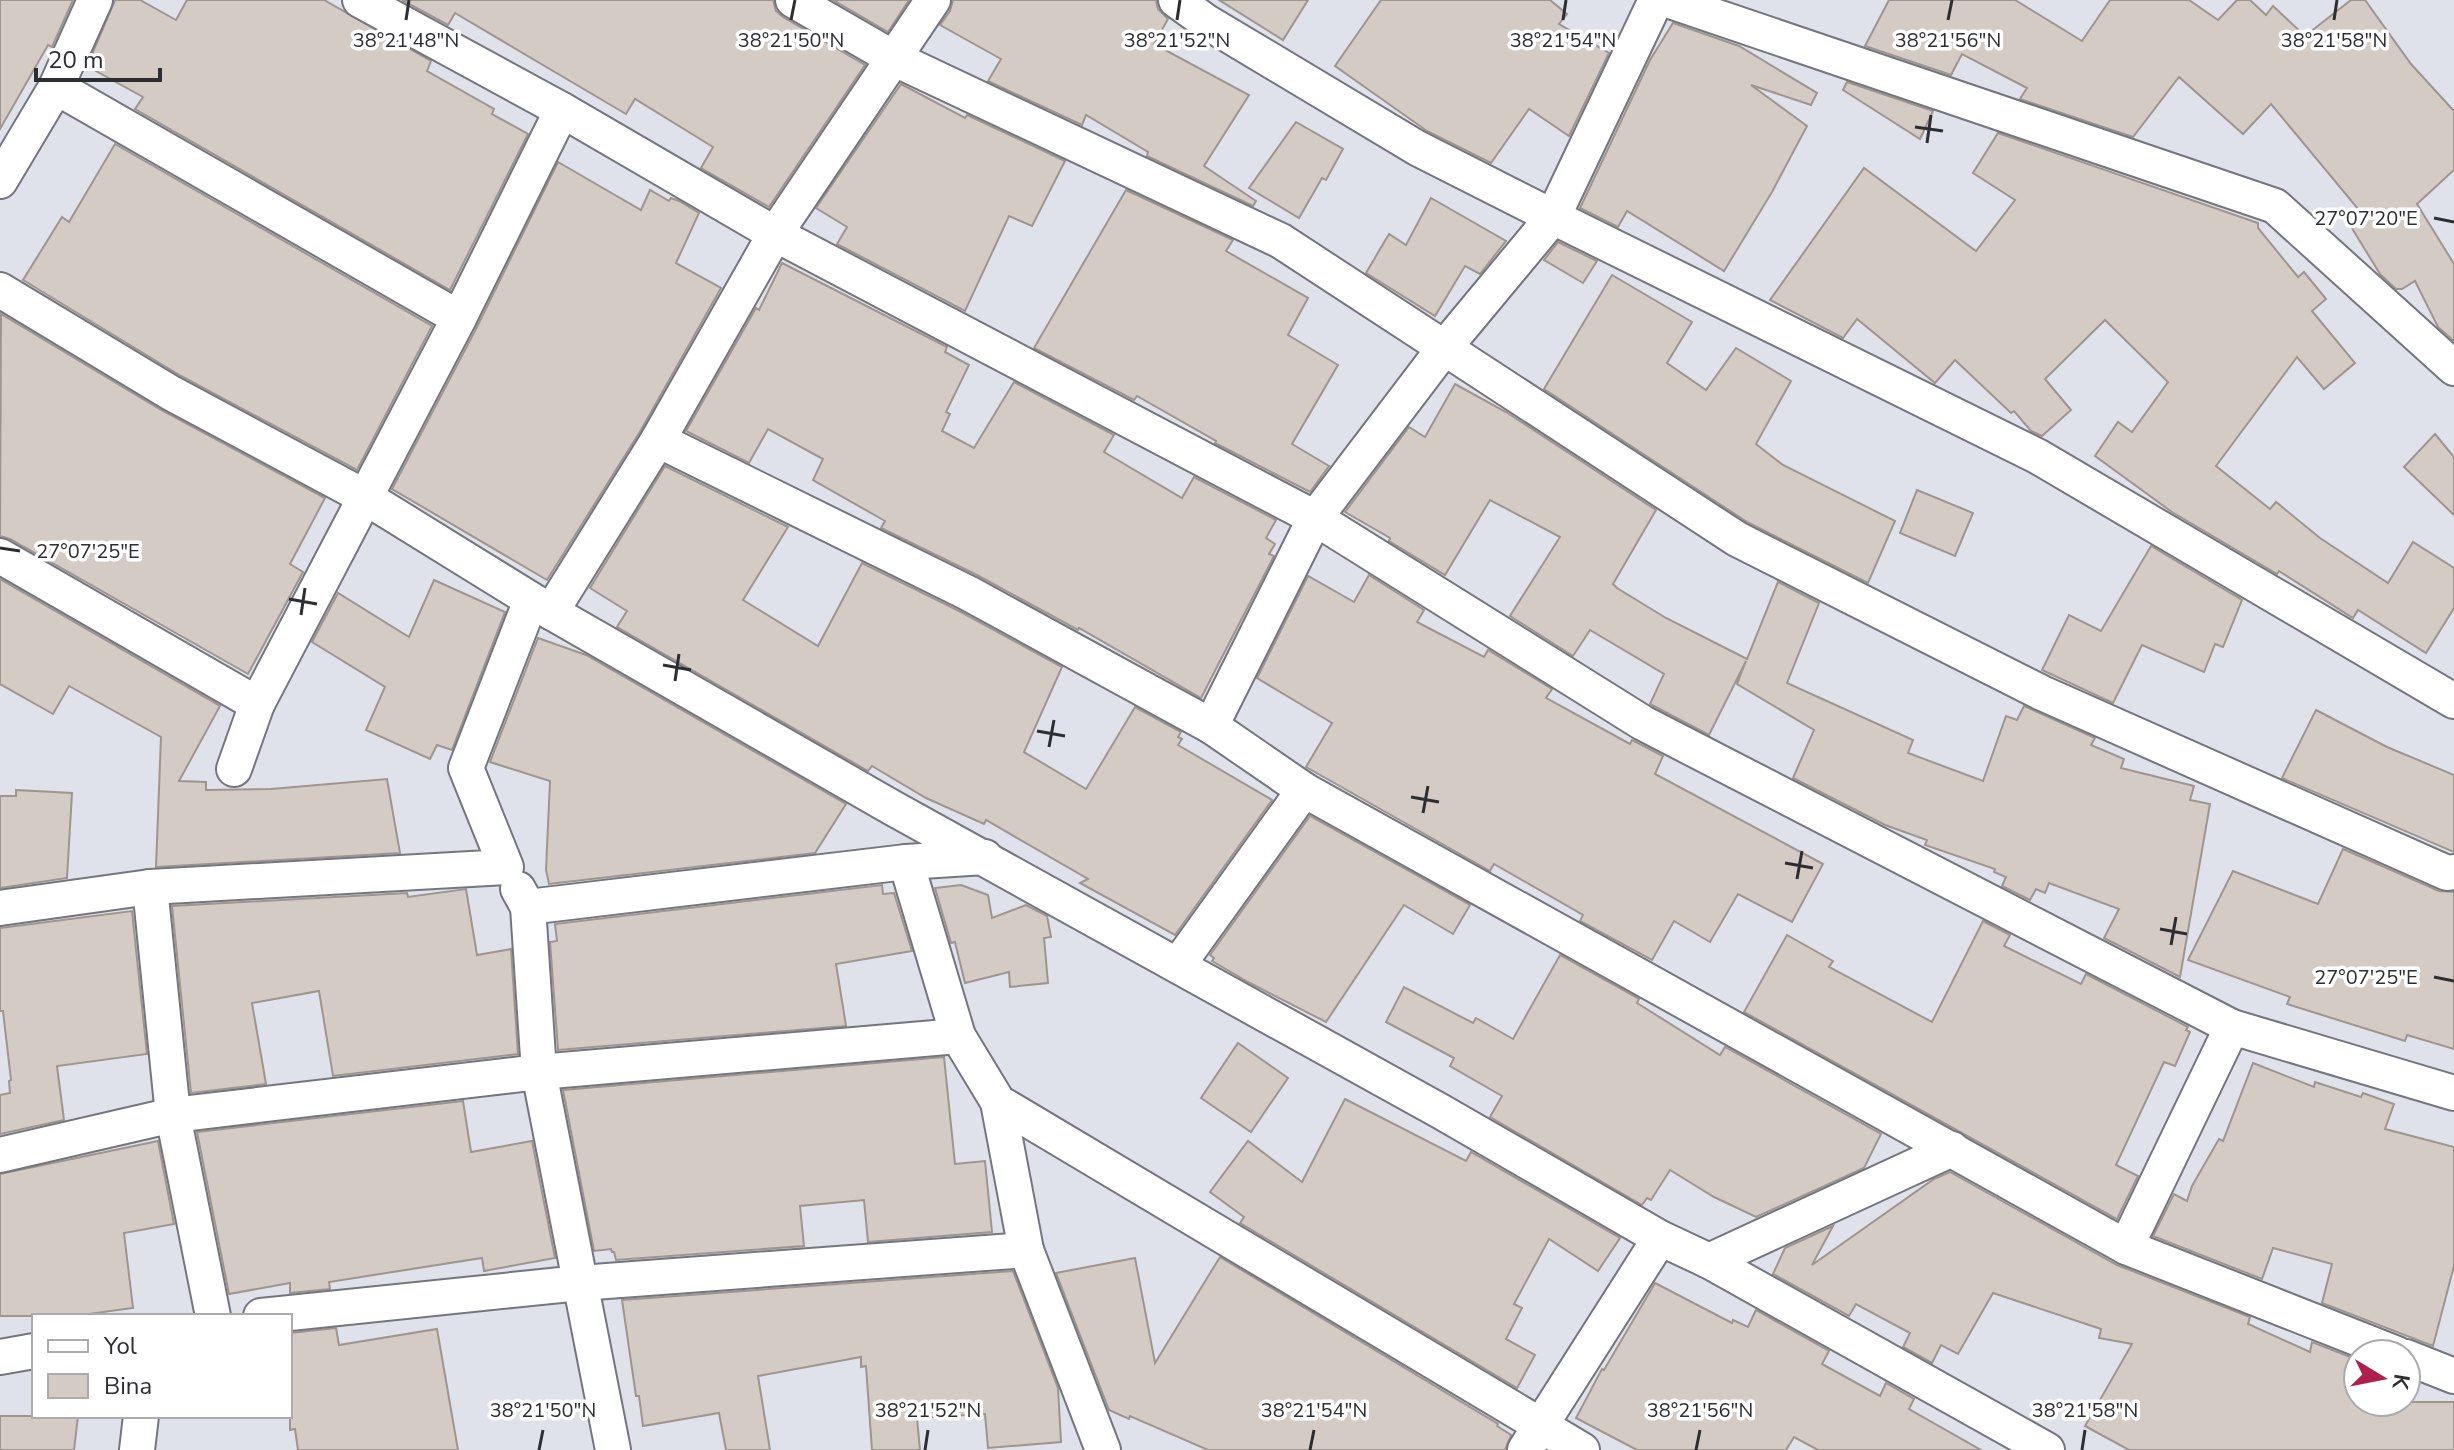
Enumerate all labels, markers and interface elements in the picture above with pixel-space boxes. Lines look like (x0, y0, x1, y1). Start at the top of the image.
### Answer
text: 38°21'48"N (353, 27, 459, 54)
text: 38°21'50"N (738, 27, 844, 54)
text: 38°21'52"N (1124, 27, 1230, 54)
text: 38°21'54"N (1510, 27, 1616, 54)
text: 38°21'56"N (1895, 27, 2001, 54)
text: 38°21'58"N (2281, 27, 2387, 54)
scale bar (36, 32, 160, 82)
text: 20 m (48, 44, 104, 76)
text: 27°07'20"E (2314, 205, 2418, 232)
text: 27°07'25"E (36, 538, 140, 565)
text: 27°07'25"E (2314, 964, 2418, 991)
legend (32, 1314, 292, 1418)
text: Yol (103, 1330, 137, 1362)
north arrow (2342, 1338, 2422, 1418)
text: Bina (104, 1370, 152, 1402)
text: K (2384, 1372, 2417, 1392)
text: 38°21'50"N (490, 1397, 596, 1424)
text: 38°21'52"N (875, 1397, 981, 1424)
text: 38°21'54"N (1261, 1397, 1367, 1424)
text: 38°21'56"N (1647, 1397, 1753, 1424)
text: 38°21'58"N (2032, 1397, 2138, 1424)

